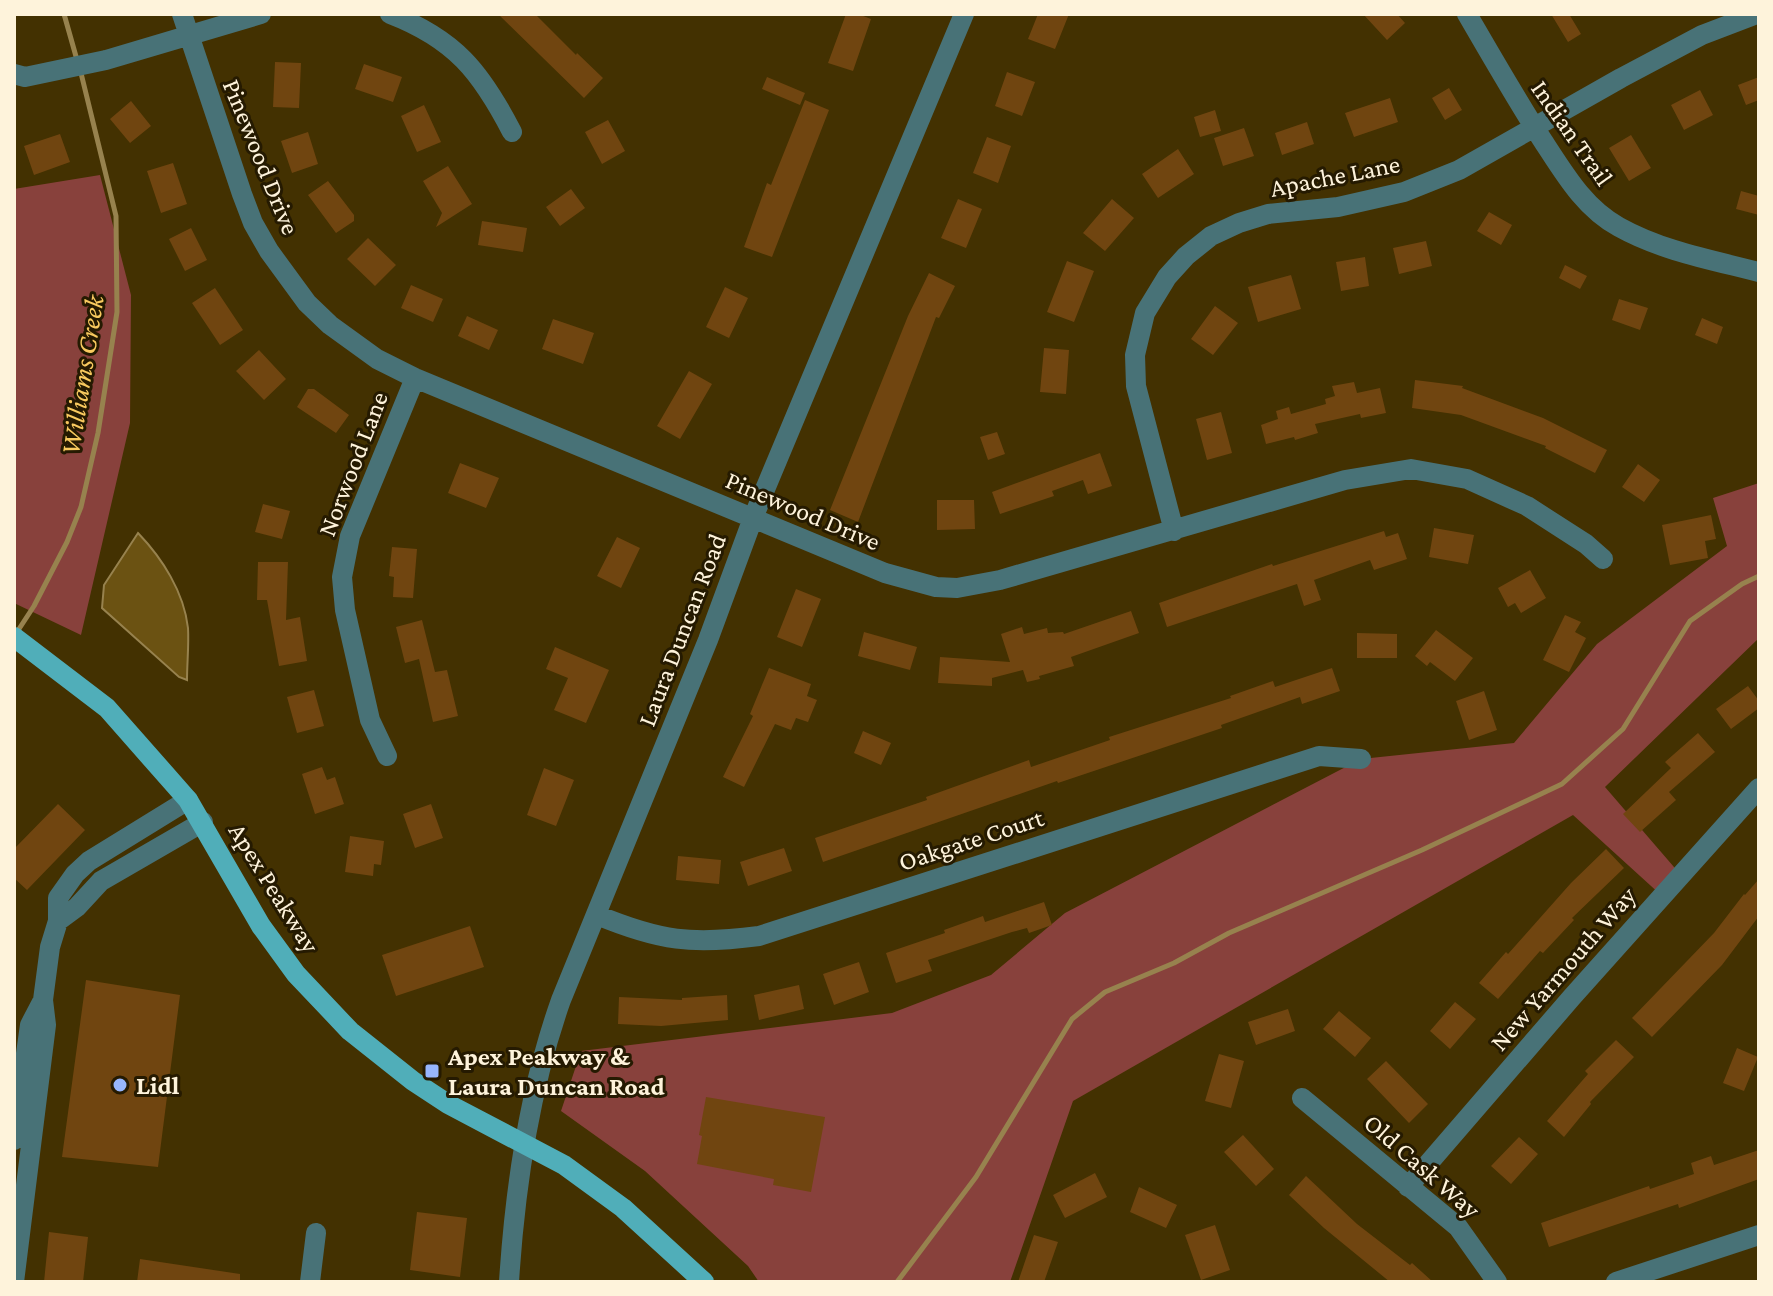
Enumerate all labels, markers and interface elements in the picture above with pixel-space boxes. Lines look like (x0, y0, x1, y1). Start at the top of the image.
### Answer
street label: Pinewood Drive (217, 75, 305, 239)
street label: Indian Trail (1525, 75, 1619, 191)
street label: Apache Lane (1268, 149, 1402, 203)
water label: Williams Creek (54, 291, 110, 457)
street label: Norwood Lane (312, 387, 394, 541)
street label: Pinewood Drive (721, 465, 885, 557)
street label: Laura Duncan Road (632, 529, 732, 730)
street label: Oakgate Court (895, 803, 1047, 877)
street label: Apex Peakway (223, 818, 326, 959)
street label: New Yarmouth Way (1484, 880, 1643, 1057)
place label: Apex Peakway & Laura Duncan Road (447, 1042, 665, 1101)
marker: Apex Peakway & Laura Duncan Road (423, 1062, 441, 1080)
place label: Lidl (136, 1071, 180, 1100)
marker: Lidl (111, 1076, 129, 1094)
street label: Old Cask Way (1358, 1108, 1487, 1225)

